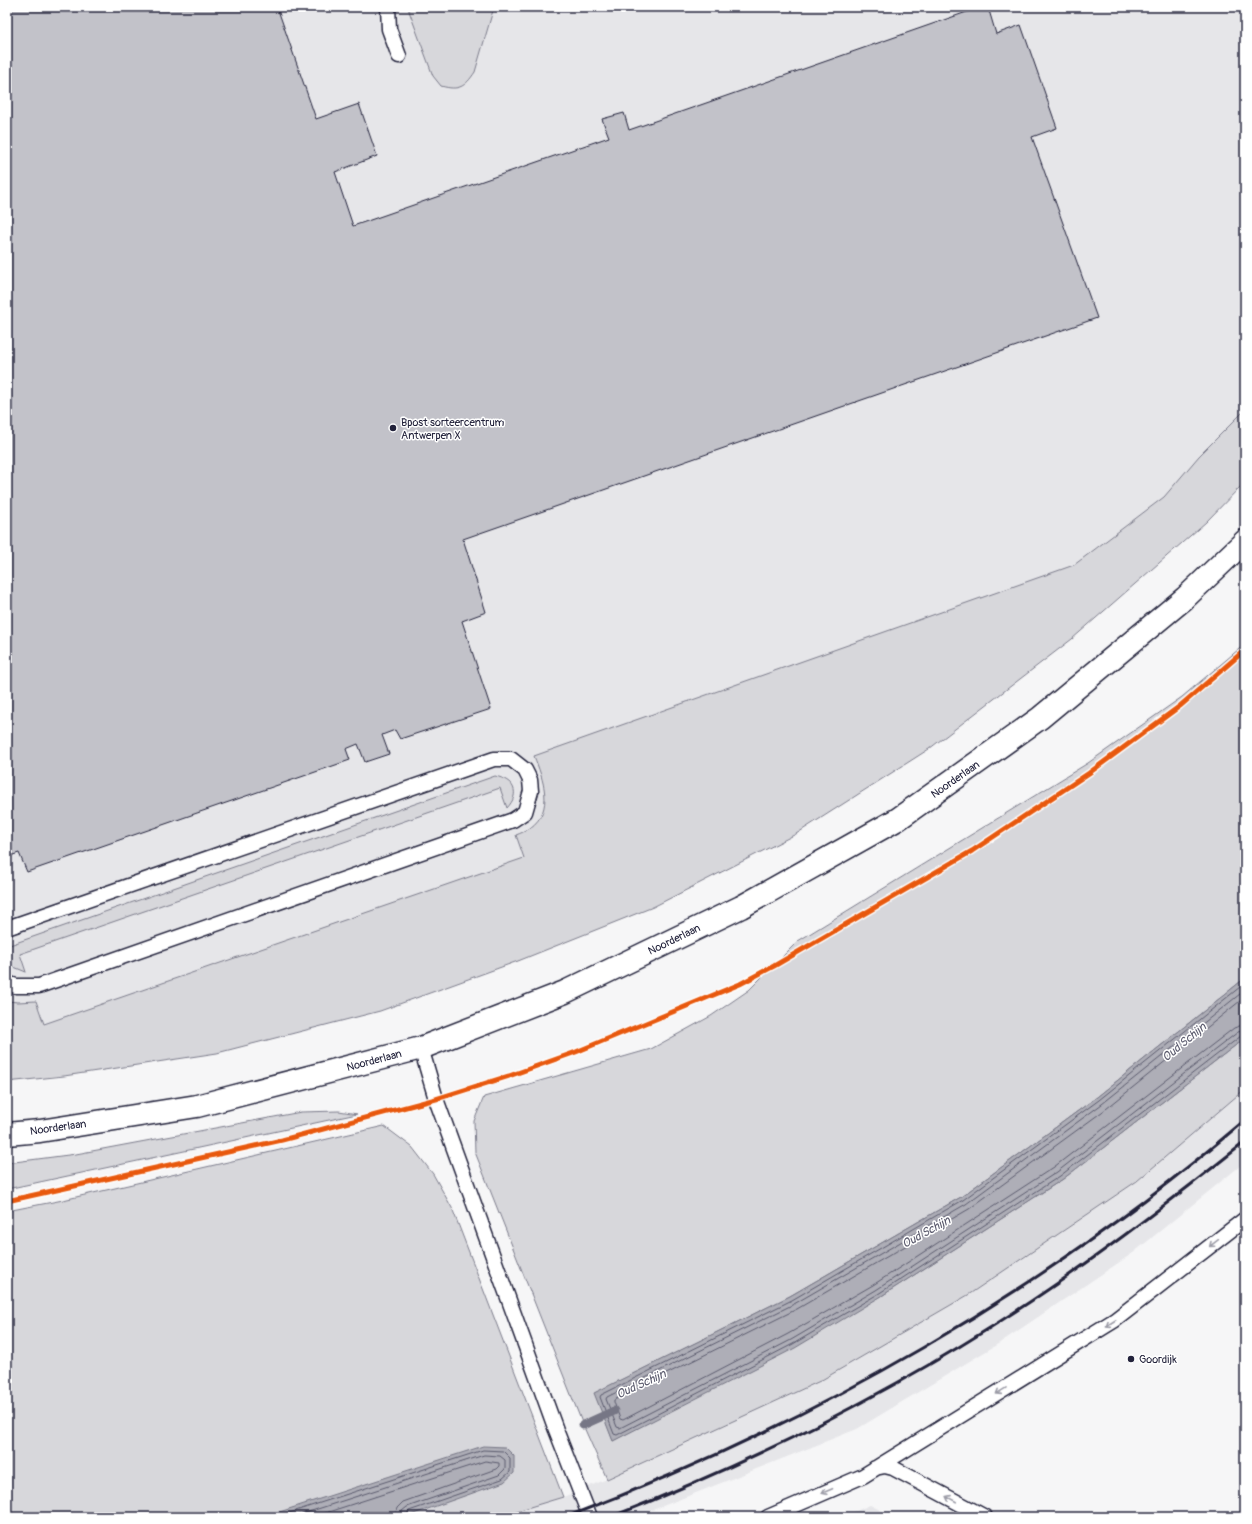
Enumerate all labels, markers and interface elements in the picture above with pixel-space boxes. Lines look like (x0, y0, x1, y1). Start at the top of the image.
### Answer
place label: Bpost sorteercentrum Antwerpen X (401, 416, 504, 442)
marker: Bpost sorteercentrum Antwerpen X (388, 423, 398, 433)
street label: Noorderlaan (928, 758, 982, 801)
street label: Noorderlaan (646, 921, 702, 958)
water label: Oud Schijn (1159, 1019, 1210, 1065)
street label: Noorderlaan (345, 1047, 403, 1074)
street label: Noorderlaan (29, 1117, 87, 1138)
water label: Oud Schijn (899, 1212, 954, 1252)
one-way arrow (1209, 1239, 1220, 1248)
one-way arrow (1105, 1319, 1117, 1327)
place label: Goordijk (1139, 1353, 1177, 1366)
marker: Goordijk (1126, 1354, 1136, 1364)
water label: Oud Schijn (614, 1366, 669, 1402)
one-way arrow (996, 1387, 1007, 1395)
one-way arrow (821, 1488, 833, 1496)
one-way arrow (945, 1495, 957, 1502)

